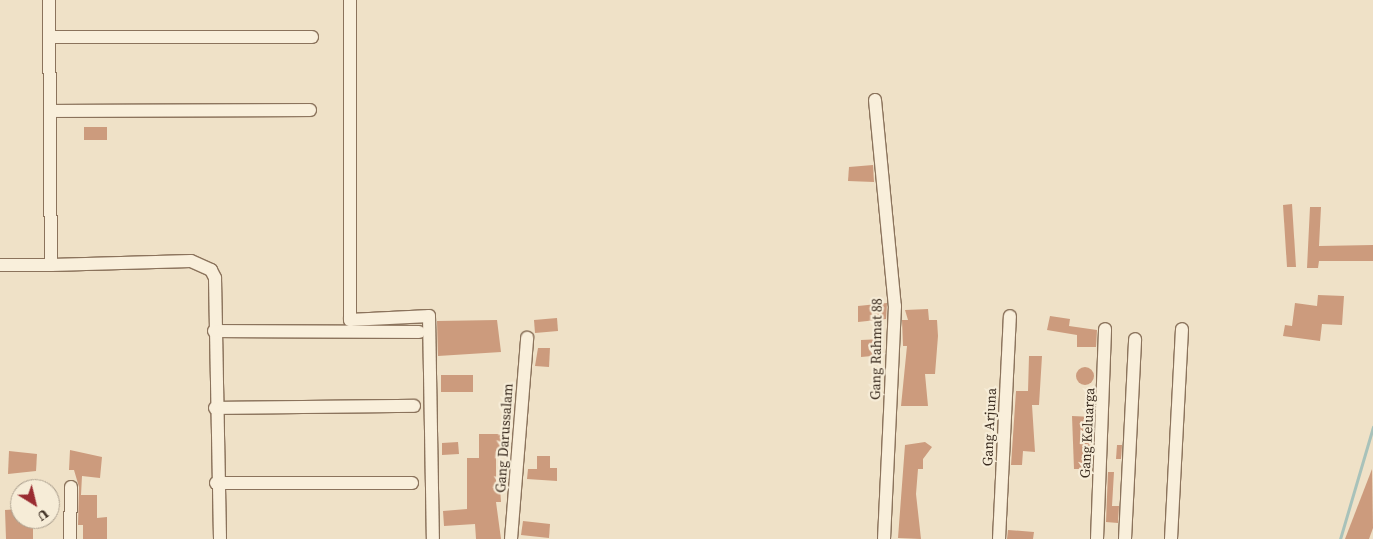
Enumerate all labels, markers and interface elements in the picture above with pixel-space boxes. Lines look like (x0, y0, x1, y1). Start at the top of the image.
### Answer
street label: Gang Rahmat 88 (867, 298, 885, 400)
street label: Gang Darussalam (492, 383, 516, 493)
street label: Gang Arjuna (979, 387, 999, 467)
street label: Gang Keluarga (1076, 387, 1098, 479)
north arrow (10, 479, 60, 529)
text: U (33, 504, 53, 526)

